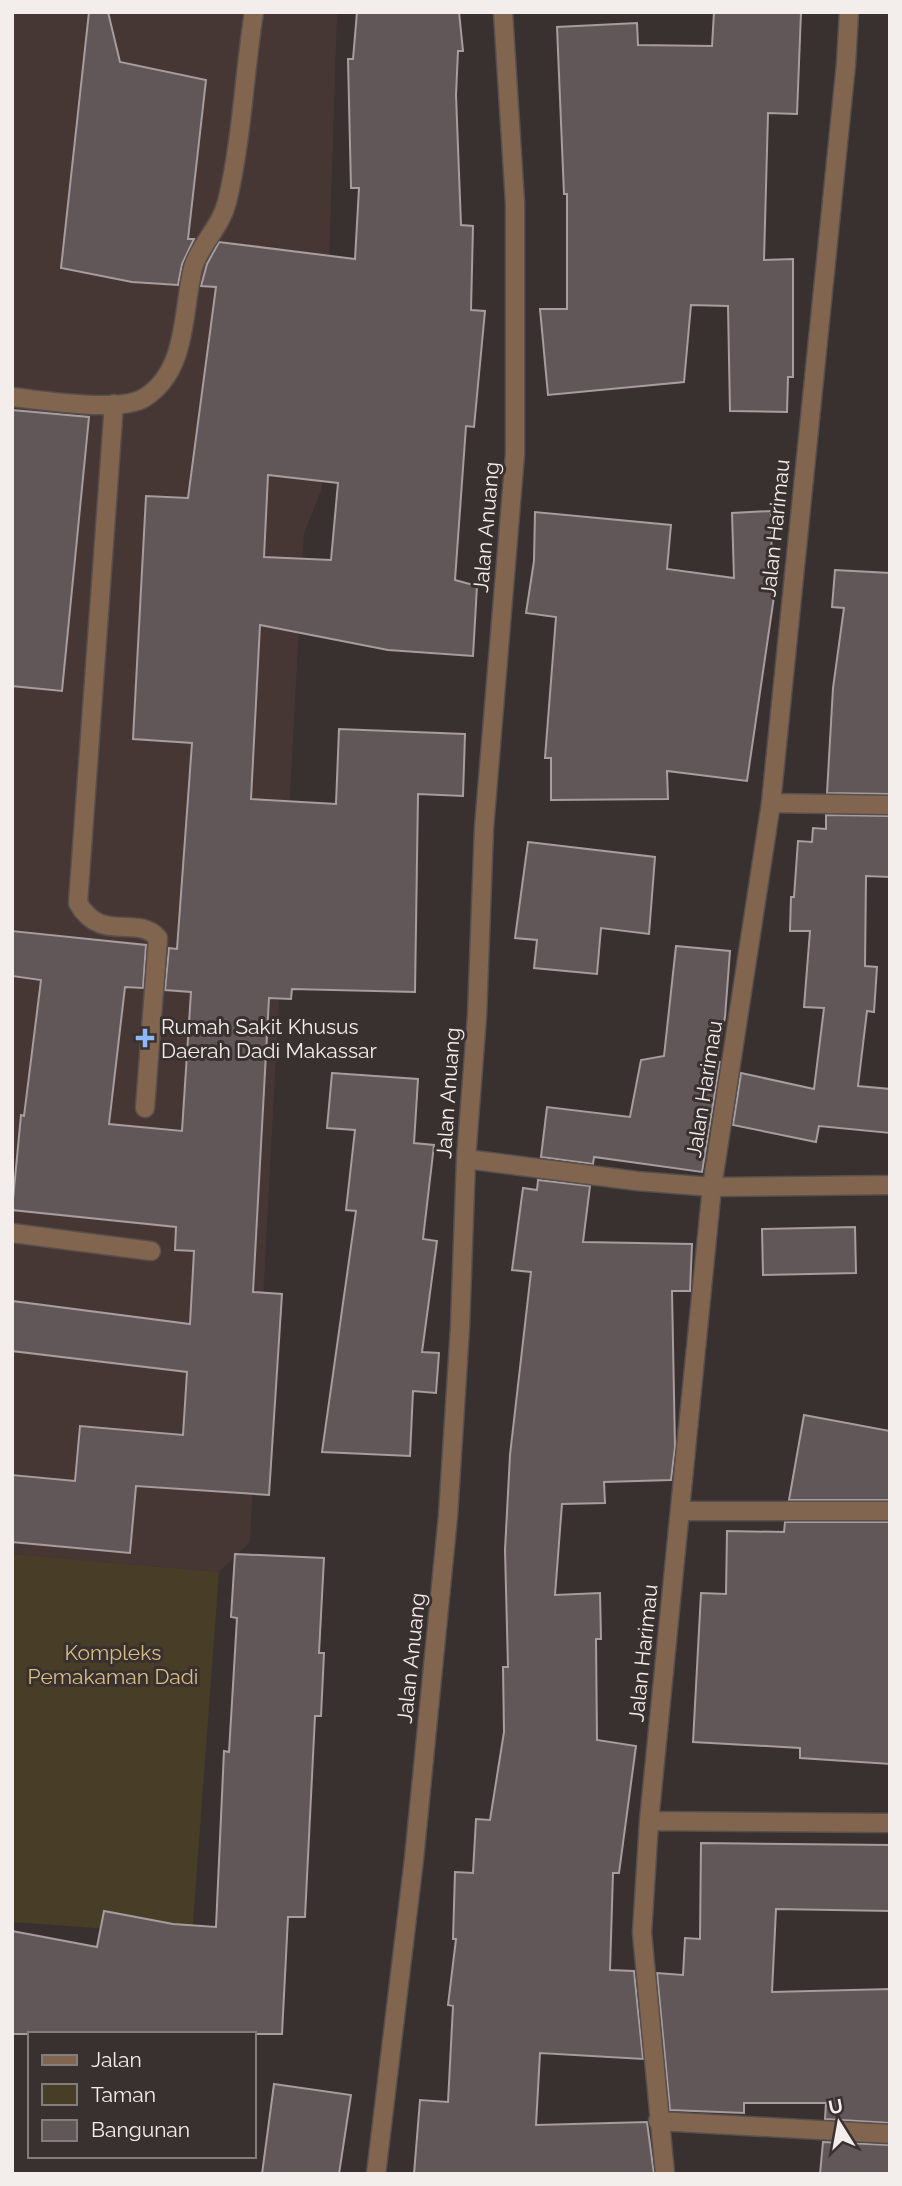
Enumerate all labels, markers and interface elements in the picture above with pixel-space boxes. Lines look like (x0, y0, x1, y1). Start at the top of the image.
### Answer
street label: Jalan Harimau (755, 458, 795, 598)
street label: Jalan Anuang (468, 461, 504, 593)
place label: Rumah Sakit Khusus Daerah Dadi Makassar (161, 1014, 377, 1063)
street label: Jalan Harimau (681, 1019, 727, 1159)
street label: Jalan Anuang (431, 1027, 465, 1159)
marker: Rumah Sakit Khusus Daerah Dadi Makassar (135, 1028, 155, 1048)
street label: Jalan Harimau (623, 1583, 663, 1723)
street label: Jalan Anuang (392, 1592, 430, 1724)
park label: Kompleks Pemakaman Dadi (28, 1640, 198, 1689)
legend (28, 2032, 256, 2158)
text: Jalan (91, 2047, 142, 2072)
text: Taman (91, 2082, 156, 2107)
north arrow (804, 2088, 874, 2158)
text: U (827, 2094, 845, 2118)
text: Bangunan (91, 2117, 190, 2142)

